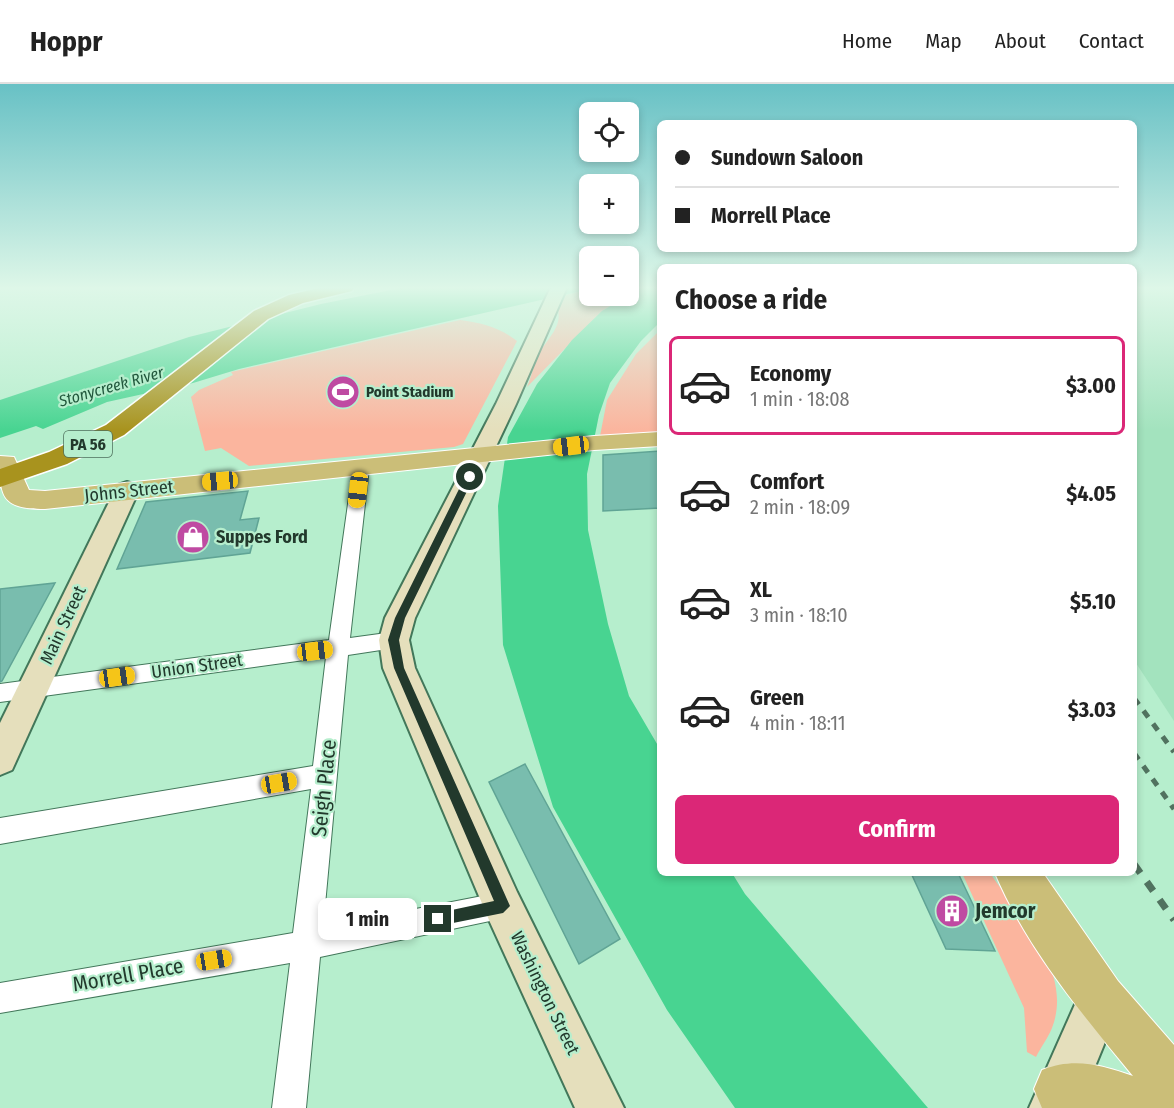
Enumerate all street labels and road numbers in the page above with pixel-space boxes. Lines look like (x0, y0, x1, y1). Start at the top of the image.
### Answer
road number: PA 56 (64, 431, 112, 457)
street label: Johns Street (83, 475, 175, 507)
street label: Main Street (35, 582, 91, 668)
street label: Union Street (150, 649, 244, 683)
street label: Seigh Place (306, 738, 342, 838)
street label: Washington Street (506, 928, 584, 1058)
street label: Morrell Place (71, 952, 185, 998)

